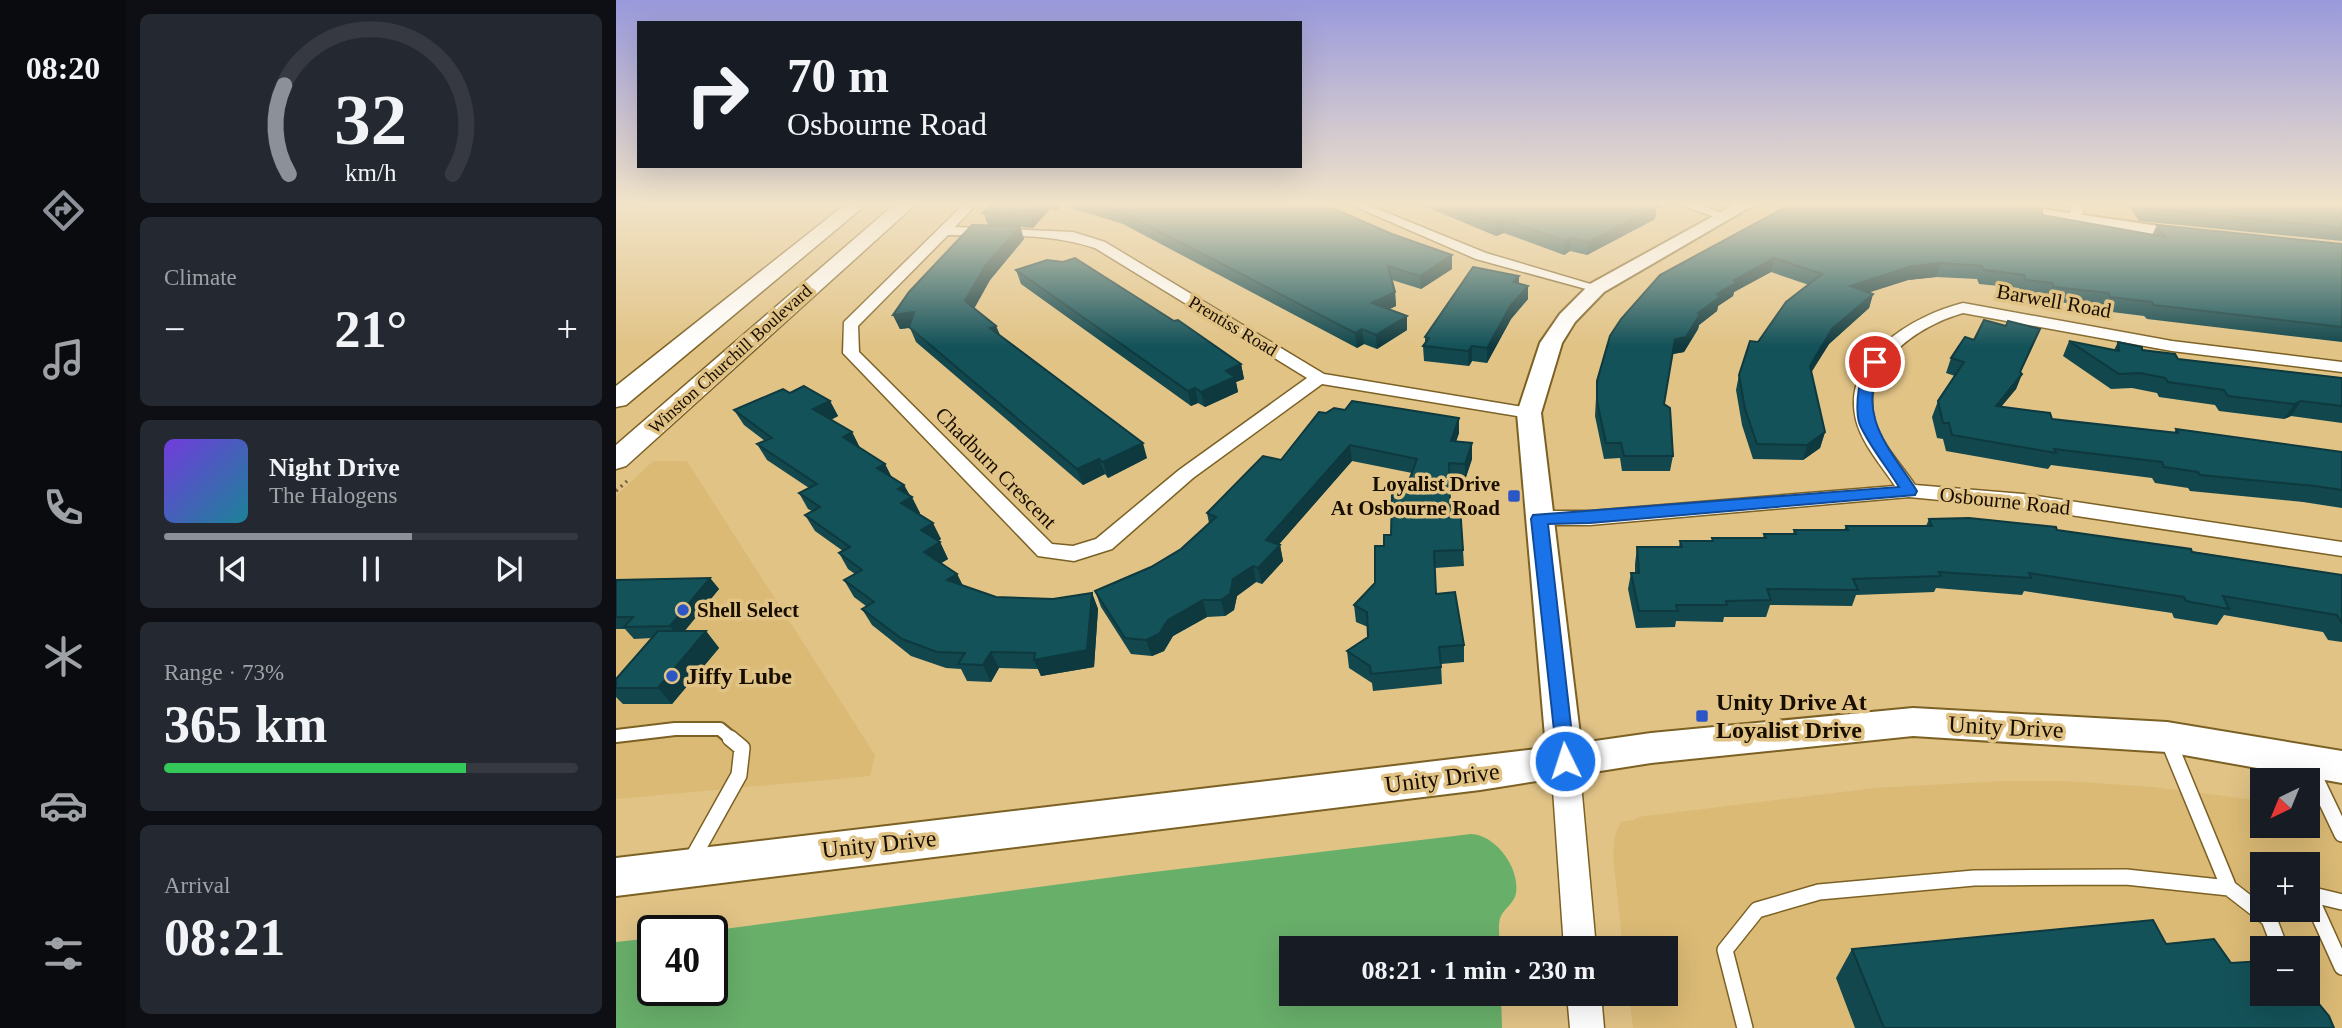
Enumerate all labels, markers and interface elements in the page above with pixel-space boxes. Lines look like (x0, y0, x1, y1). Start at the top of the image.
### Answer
text: 70 m (787, 48, 889, 103)
icon: right (672, 49, 763, 140)
text: 08:20 (26, 50, 100, 86)
text: 32 (335, 80, 407, 161)
text: Osbourne Road (787, 106, 987, 142)
text: km/h (345, 159, 397, 186)
icon: directions (39, 186, 88, 235)
text: Climate (164, 265, 237, 290)
street label: Barwell Road (1995, 279, 2114, 323)
street label: Winston Churchill Boulevard (644, 281, 816, 437)
street label: Prentiss Road (1185, 292, 1281, 360)
text: 21° (335, 301, 407, 358)
text: − (164, 308, 185, 350)
text: + (557, 308, 578, 350)
pin (1845, 332, 1905, 392)
icon: music (39, 335, 88, 384)
icon: arrive (1856, 343, 1894, 381)
street label: Chadburn Crescent (930, 402, 1062, 534)
text: Night Drive (269, 453, 400, 482)
place label: Loyalist Drive At Osbourne Road (1331, 472, 1500, 520)
street label: Osbourne Road (1938, 482, 2072, 520)
icon: phone (39, 483, 88, 532)
text: The Halogens (269, 483, 397, 508)
marker: Loyalist Drive At Osbourne Road (1506, 488, 1522, 504)
icon: previous (214, 550, 252, 588)
icon: pause (352, 550, 390, 588)
icon: next (490, 550, 528, 588)
place label: Shell Select (697, 598, 799, 622)
marker: Shell Select (675, 602, 691, 618)
icon: climate (39, 632, 88, 681)
text: Range · 73% (164, 660, 284, 685)
place label: Jiffy Lube (686, 663, 792, 689)
marker: Jiffy Lube (664, 668, 680, 684)
place label: Unity Drive At Loyalist Drive (1716, 689, 1867, 743)
text: 365 km (164, 696, 327, 753)
marker: Unity Drive At Loyalist Drive (1694, 708, 1710, 724)
street label: Unity Drive (1948, 711, 2064, 743)
position arrow (1528, 724, 1602, 798)
street label: Unity Drive (1383, 758, 1501, 798)
north arrow (2250, 768, 2320, 838)
map controls (2250, 768, 2320, 1006)
icon: car (39, 781, 88, 830)
street label: Unity Drive (820, 825, 938, 863)
button: + (2250, 852, 2320, 922)
text: Arrival (164, 873, 230, 898)
text: 08:21 (164, 909, 285, 966)
speed limit sign: 40 (637, 915, 728, 1006)
icon: filters (39, 929, 88, 978)
button: − (2250, 936, 2320, 1006)
text: 08:21 · 1 min · 230 m (1362, 956, 1596, 985)

